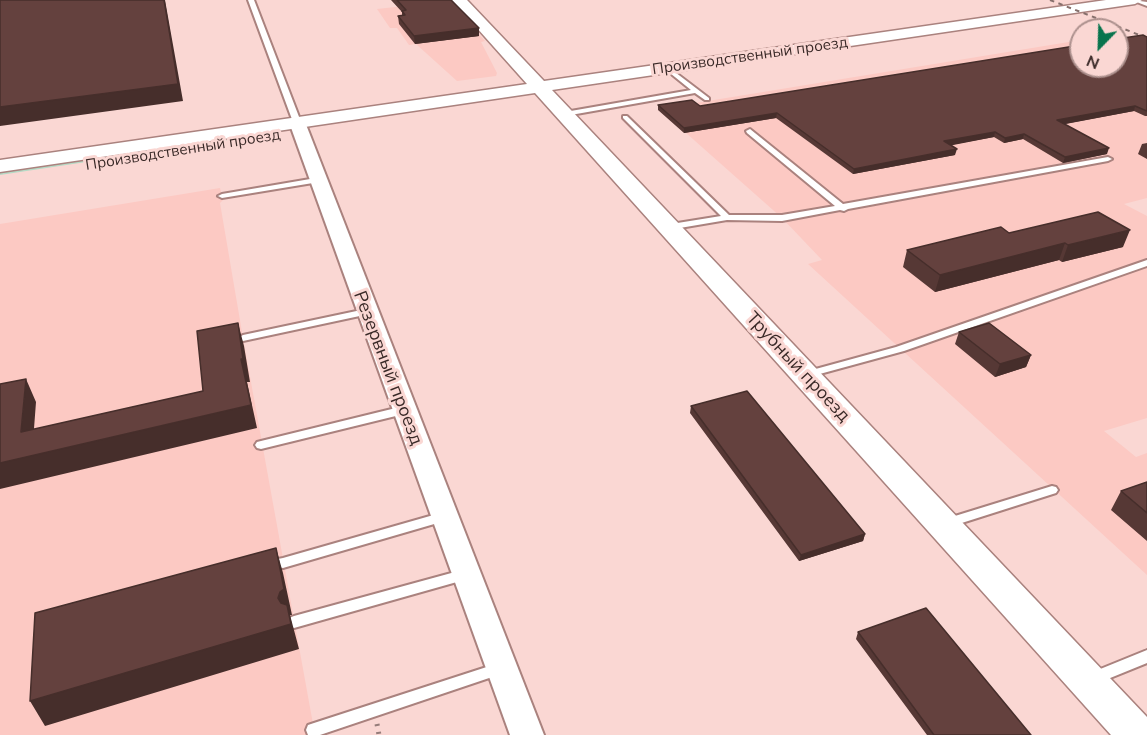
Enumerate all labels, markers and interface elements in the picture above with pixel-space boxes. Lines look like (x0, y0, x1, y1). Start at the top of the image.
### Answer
north arrow (1069, 18, 1129, 78)
street label: Производственный проезд (651, 33, 849, 79)
text: N (1083, 51, 1102, 74)
street label: Производственный проезд (84, 126, 282, 174)
street label: Резервный проезд (349, 288, 427, 448)
street label: Трубный проезд (741, 308, 855, 426)

